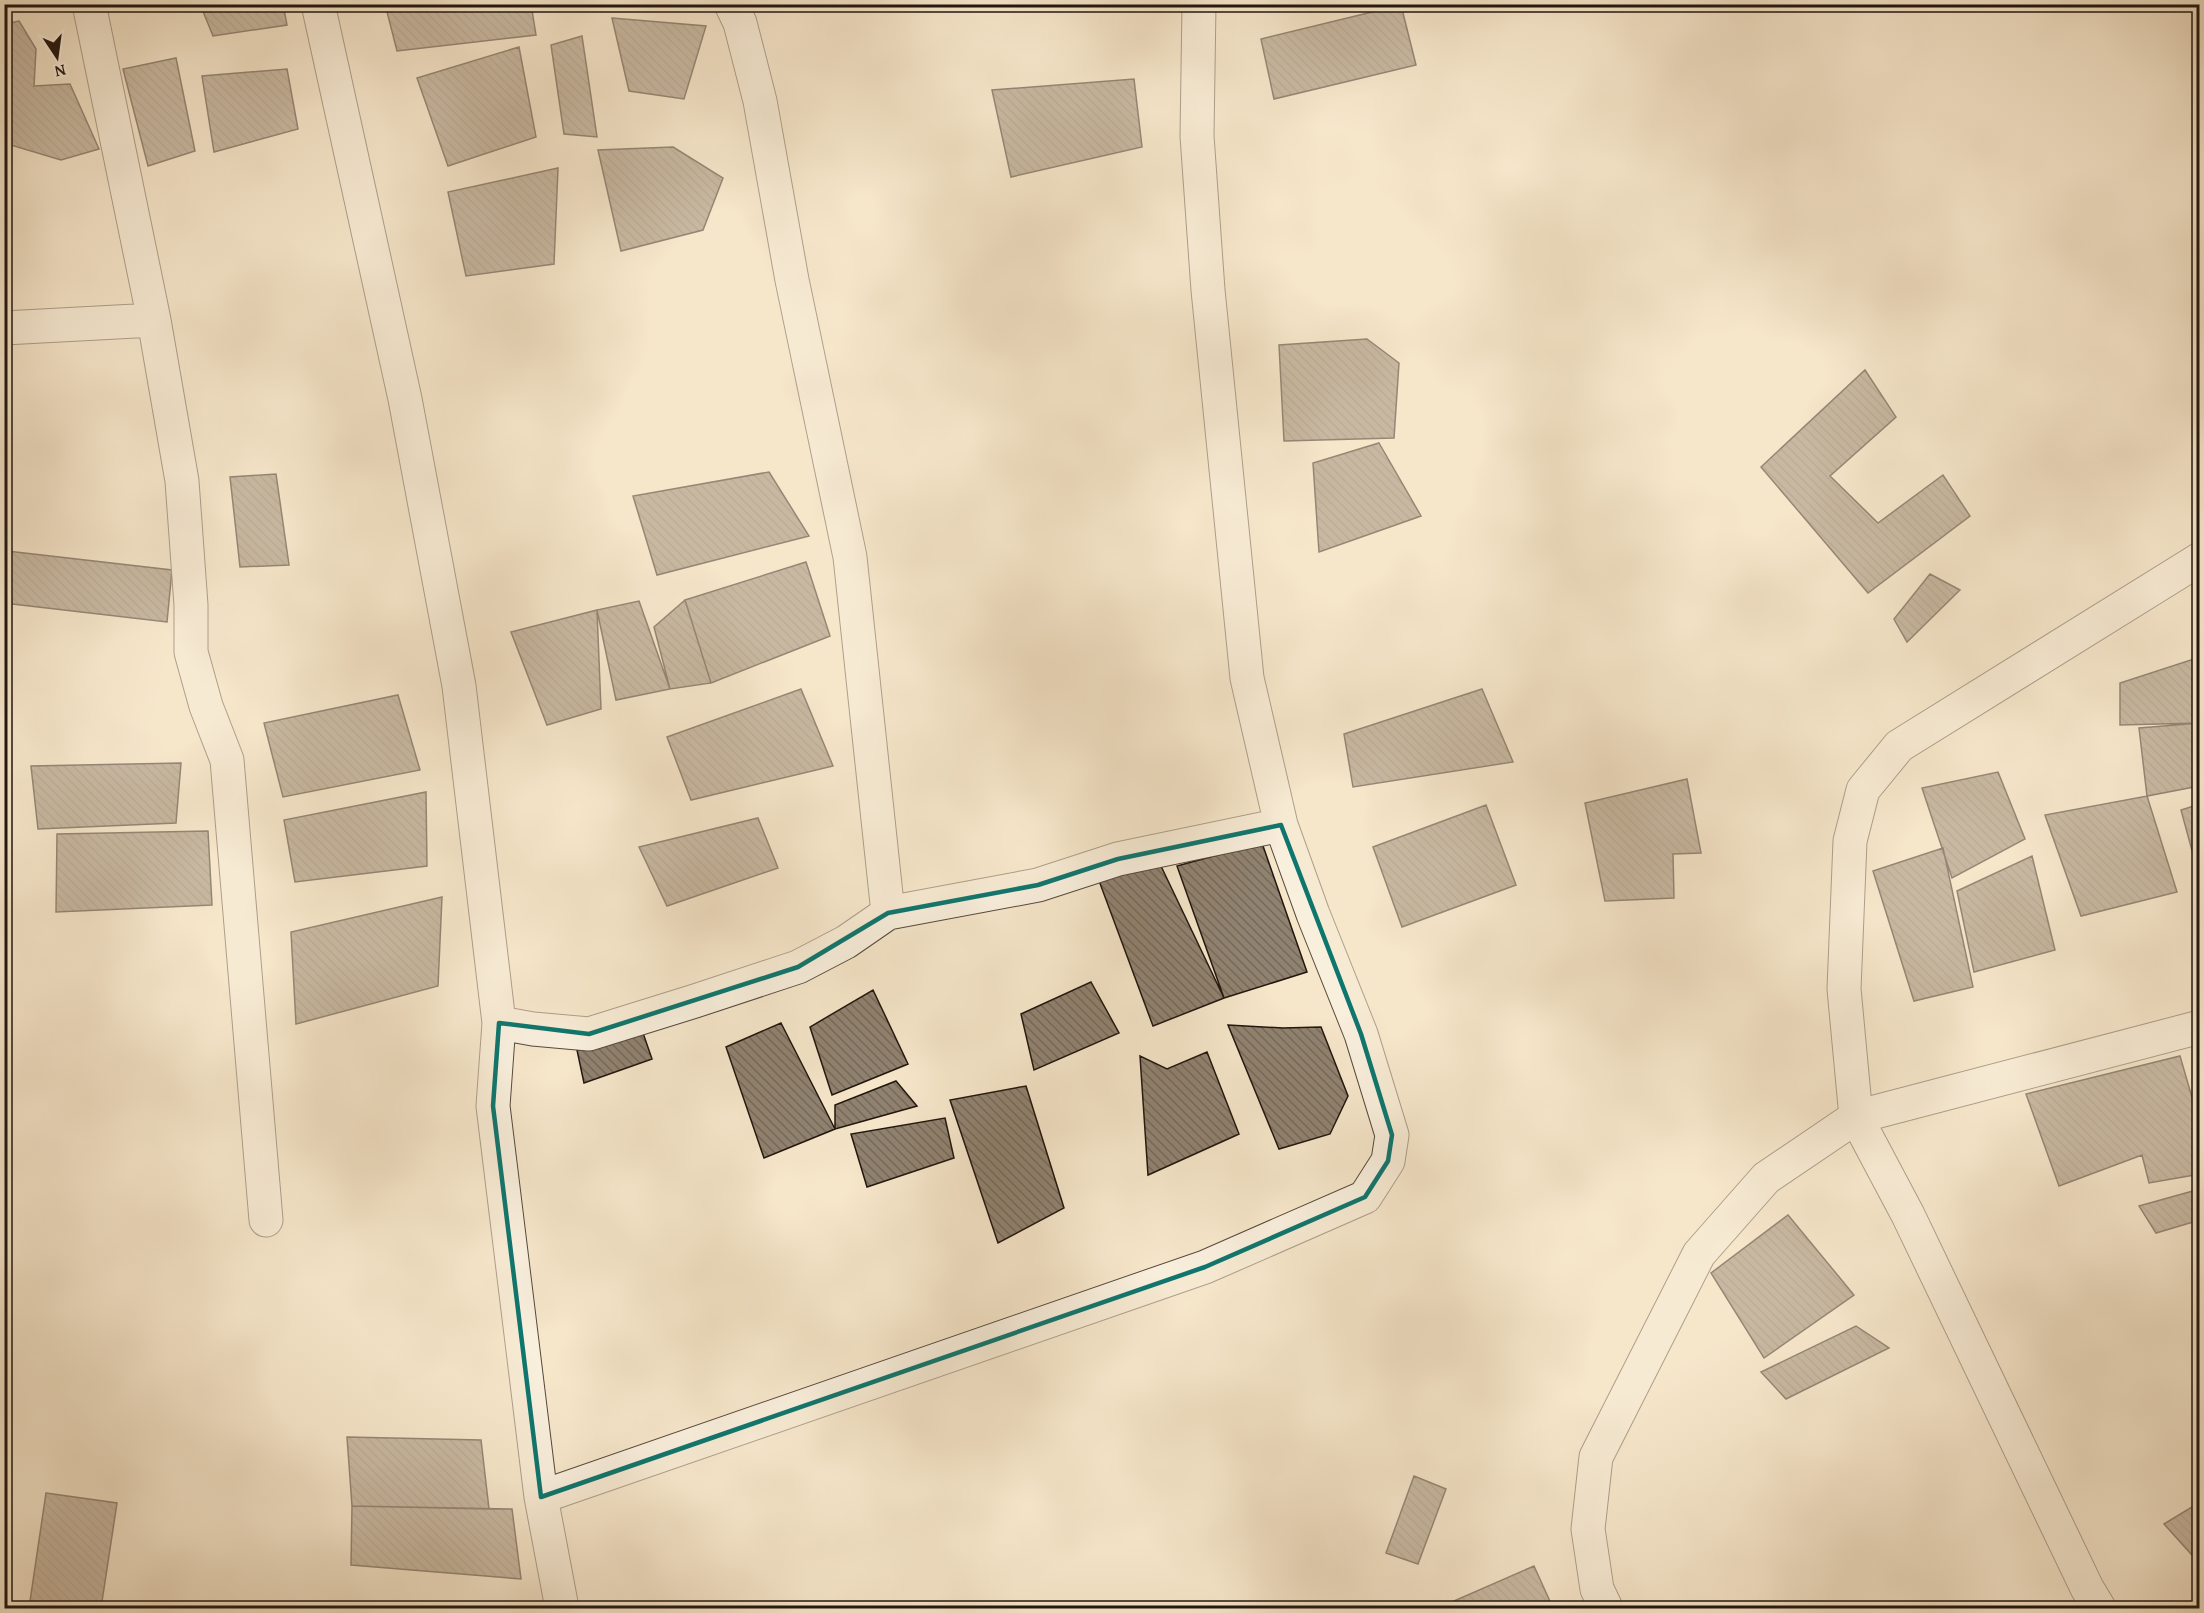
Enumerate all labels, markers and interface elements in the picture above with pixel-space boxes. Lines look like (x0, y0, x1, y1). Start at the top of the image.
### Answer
north arrow (27, 27, 87, 87)
text: N (52, 59, 68, 85)

